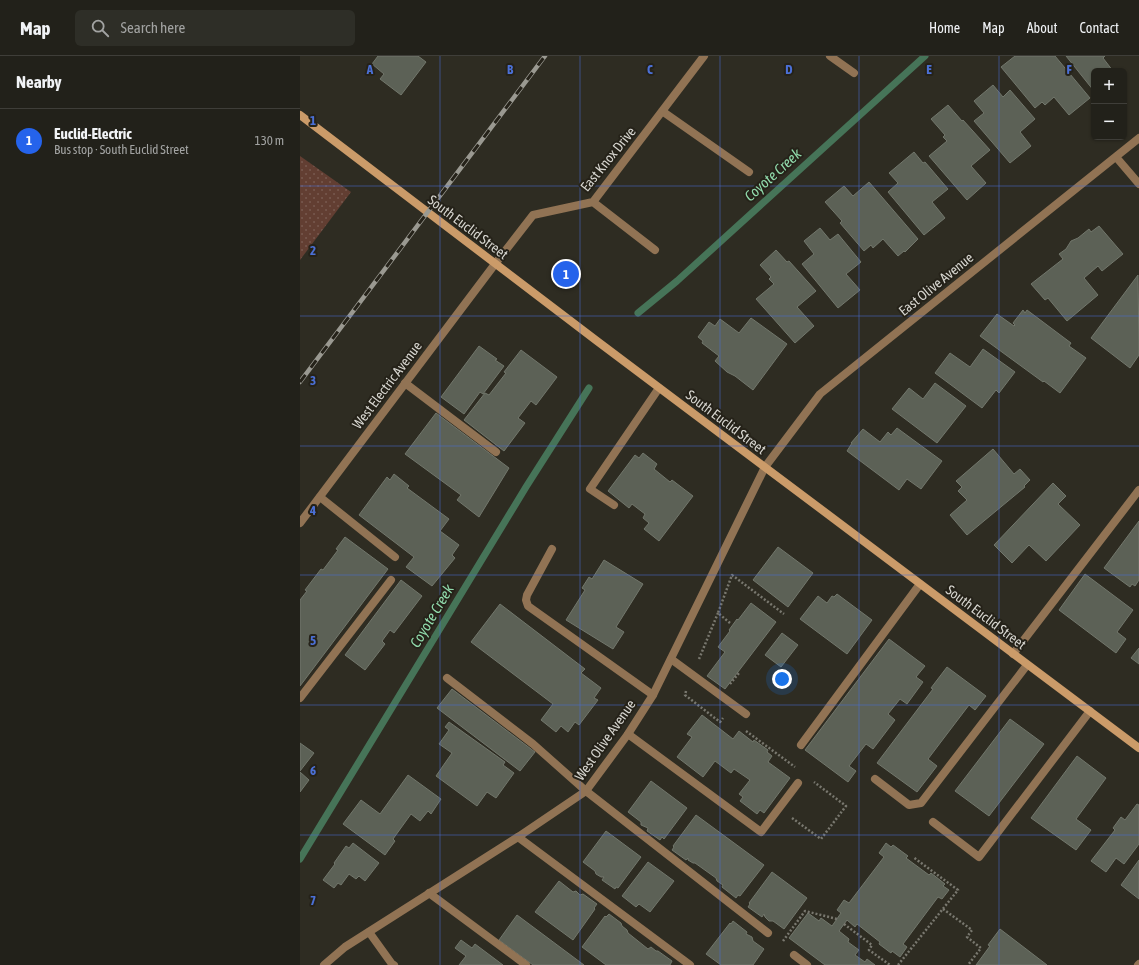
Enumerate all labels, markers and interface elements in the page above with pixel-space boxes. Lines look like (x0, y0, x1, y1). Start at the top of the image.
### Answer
search box (75, 10, 355, 46)
text: Map (20, 17, 51, 39)
icon: search (89, 17, 111, 39)
text: Search here (121, 19, 185, 36)
text: Home (929, 20, 960, 36)
text: Map (982, 20, 1005, 36)
text: About (1027, 20, 1058, 36)
text: Contact (1080, 20, 1119, 36)
text: A (366, 62, 374, 77)
text: B (507, 62, 514, 77)
text: C (647, 62, 653, 77)
text: D (785, 62, 793, 77)
text: E (926, 62, 932, 77)
text: F (1066, 62, 1072, 77)
map controls (1091, 68, 1127, 140)
button: + (1091, 68, 1127, 104)
text: Nearby (16, 72, 62, 92)
button: − (1091, 104, 1127, 140)
text: 1 (310, 113, 316, 128)
street label: East Knox Drive (577, 124, 639, 194)
text: Euclid-Electric (54, 125, 132, 142)
text: 1 (26, 133, 32, 148)
text: 130 m (255, 133, 284, 148)
text: Bus stop · South Euclid Street (54, 142, 189, 157)
water label: Coyote Creek (741, 144, 805, 205)
street label: South Euclid Street (425, 192, 511, 262)
text: 2 (310, 243, 316, 258)
street label: East Olive Avenue (896, 249, 976, 319)
pin: 1 (553, 259, 579, 289)
street label: West Electric Avenue (349, 338, 425, 432)
text: 3 (310, 373, 316, 388)
street label: South Euclid Street (683, 387, 769, 457)
text: 4 (309, 503, 316, 518)
water label: Coyote Creek (406, 581, 457, 650)
street label: South Euclid Street (943, 582, 1029, 652)
text: 5 (310, 633, 316, 648)
your location (772, 669, 792, 689)
street label: West Olive Avenue (571, 697, 639, 783)
text: 6 (310, 763, 316, 778)
text: 7 (310, 893, 316, 908)

